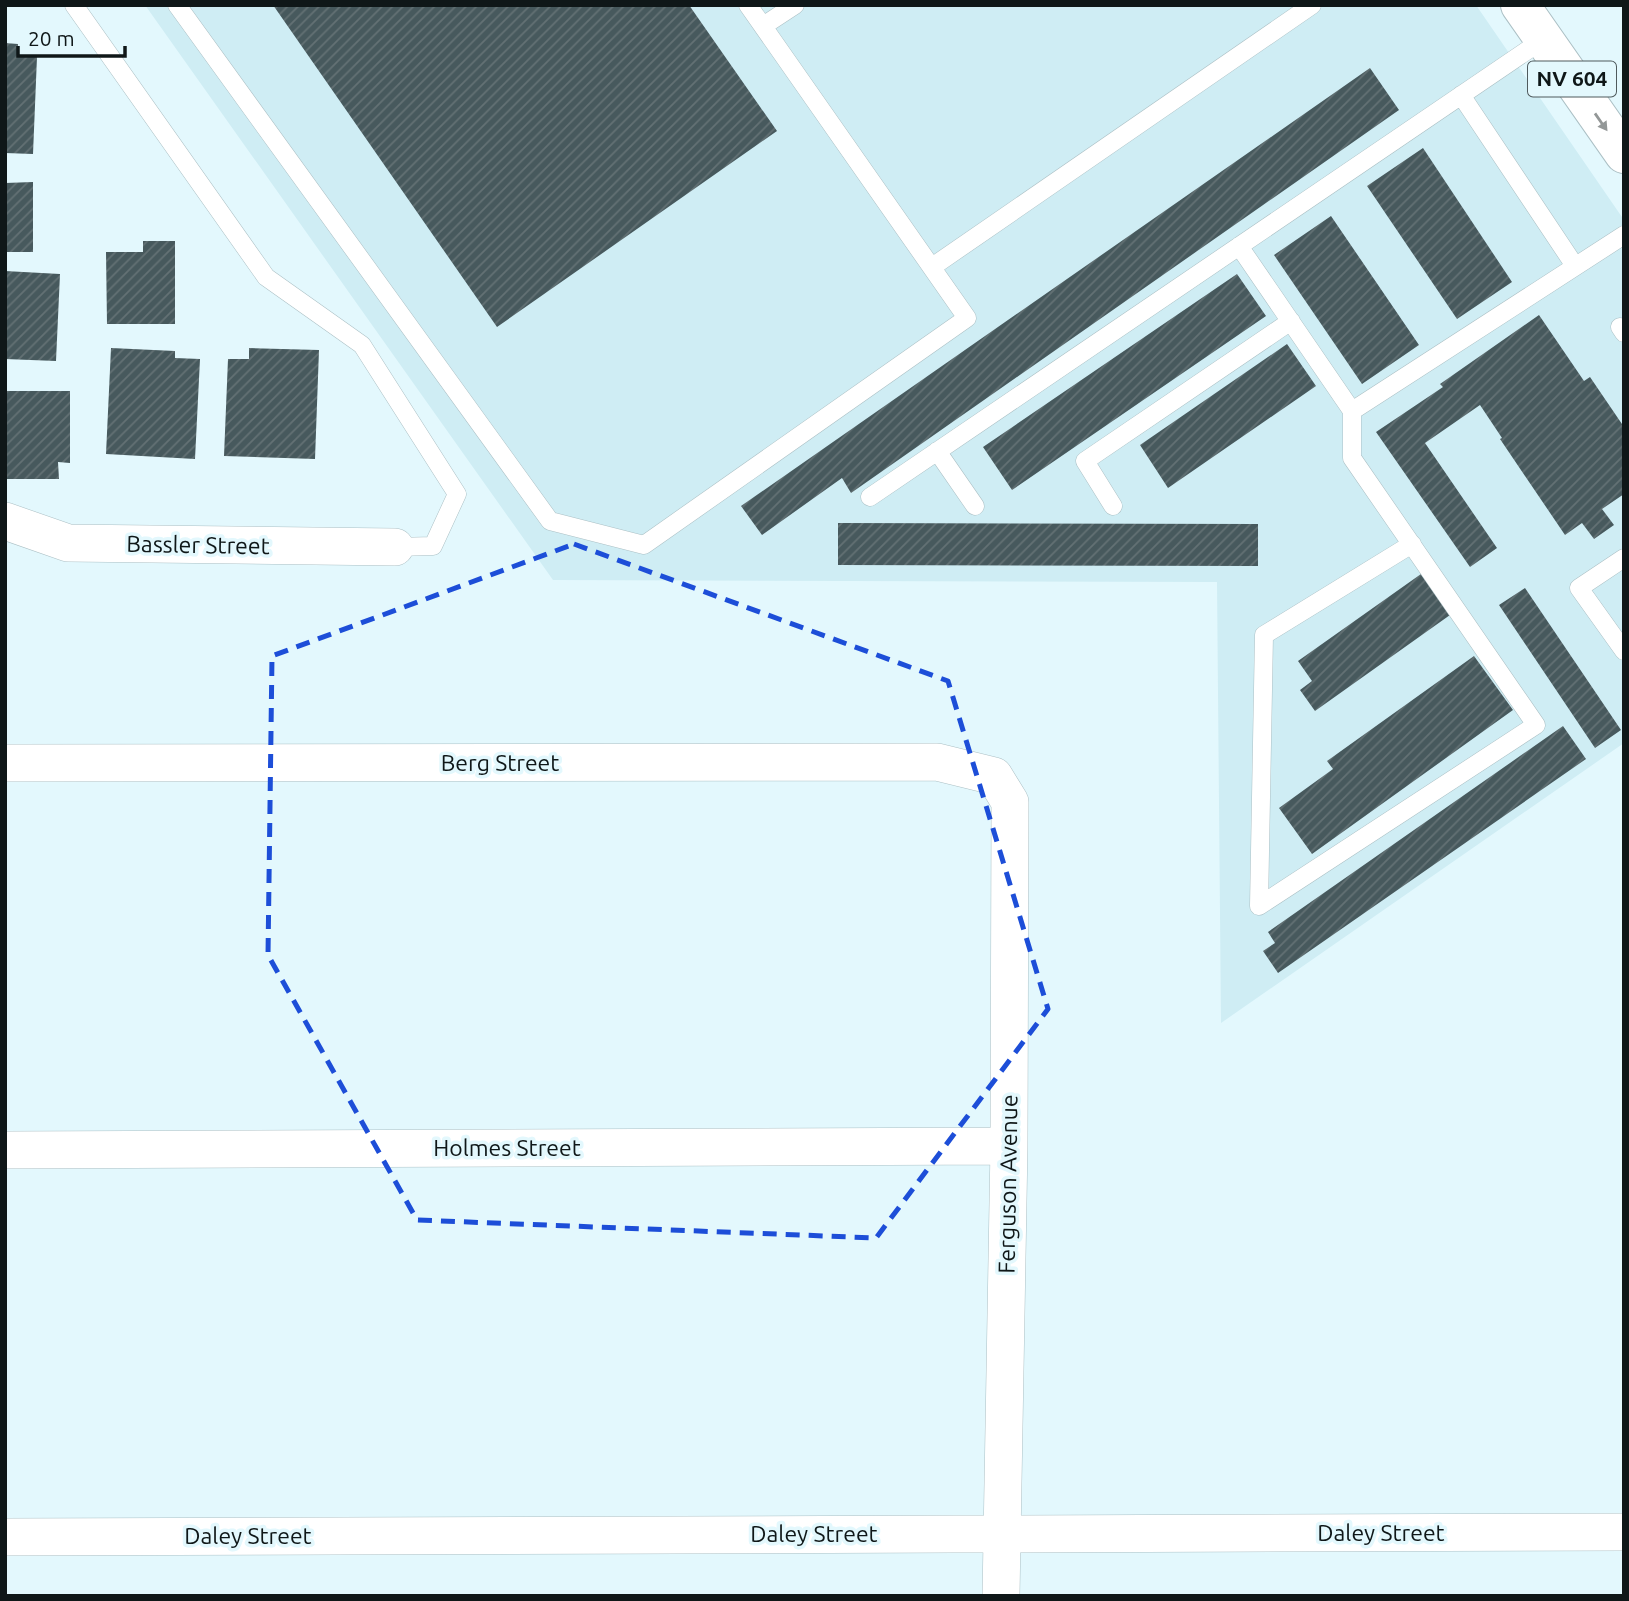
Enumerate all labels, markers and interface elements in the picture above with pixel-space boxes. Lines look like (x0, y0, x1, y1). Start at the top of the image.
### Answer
scale bar (18, 14, 124, 58)
text: 20 m (28, 26, 75, 50)
road number: NV 604 (1528, 62, 1616, 96)
one-way arrow (1594, 113, 1608, 131)
street label: Bassler Street (126, 531, 270, 558)
street label: Berg Street (441, 750, 559, 775)
street label: Ferguson Avenue (993, 1094, 1022, 1274)
street label: Holmes Street (433, 1135, 581, 1160)
street label: Daley Street (1317, 1520, 1445, 1545)
street label: Daley Street (750, 1521, 878, 1546)
street label: Daley Street (184, 1523, 312, 1548)

